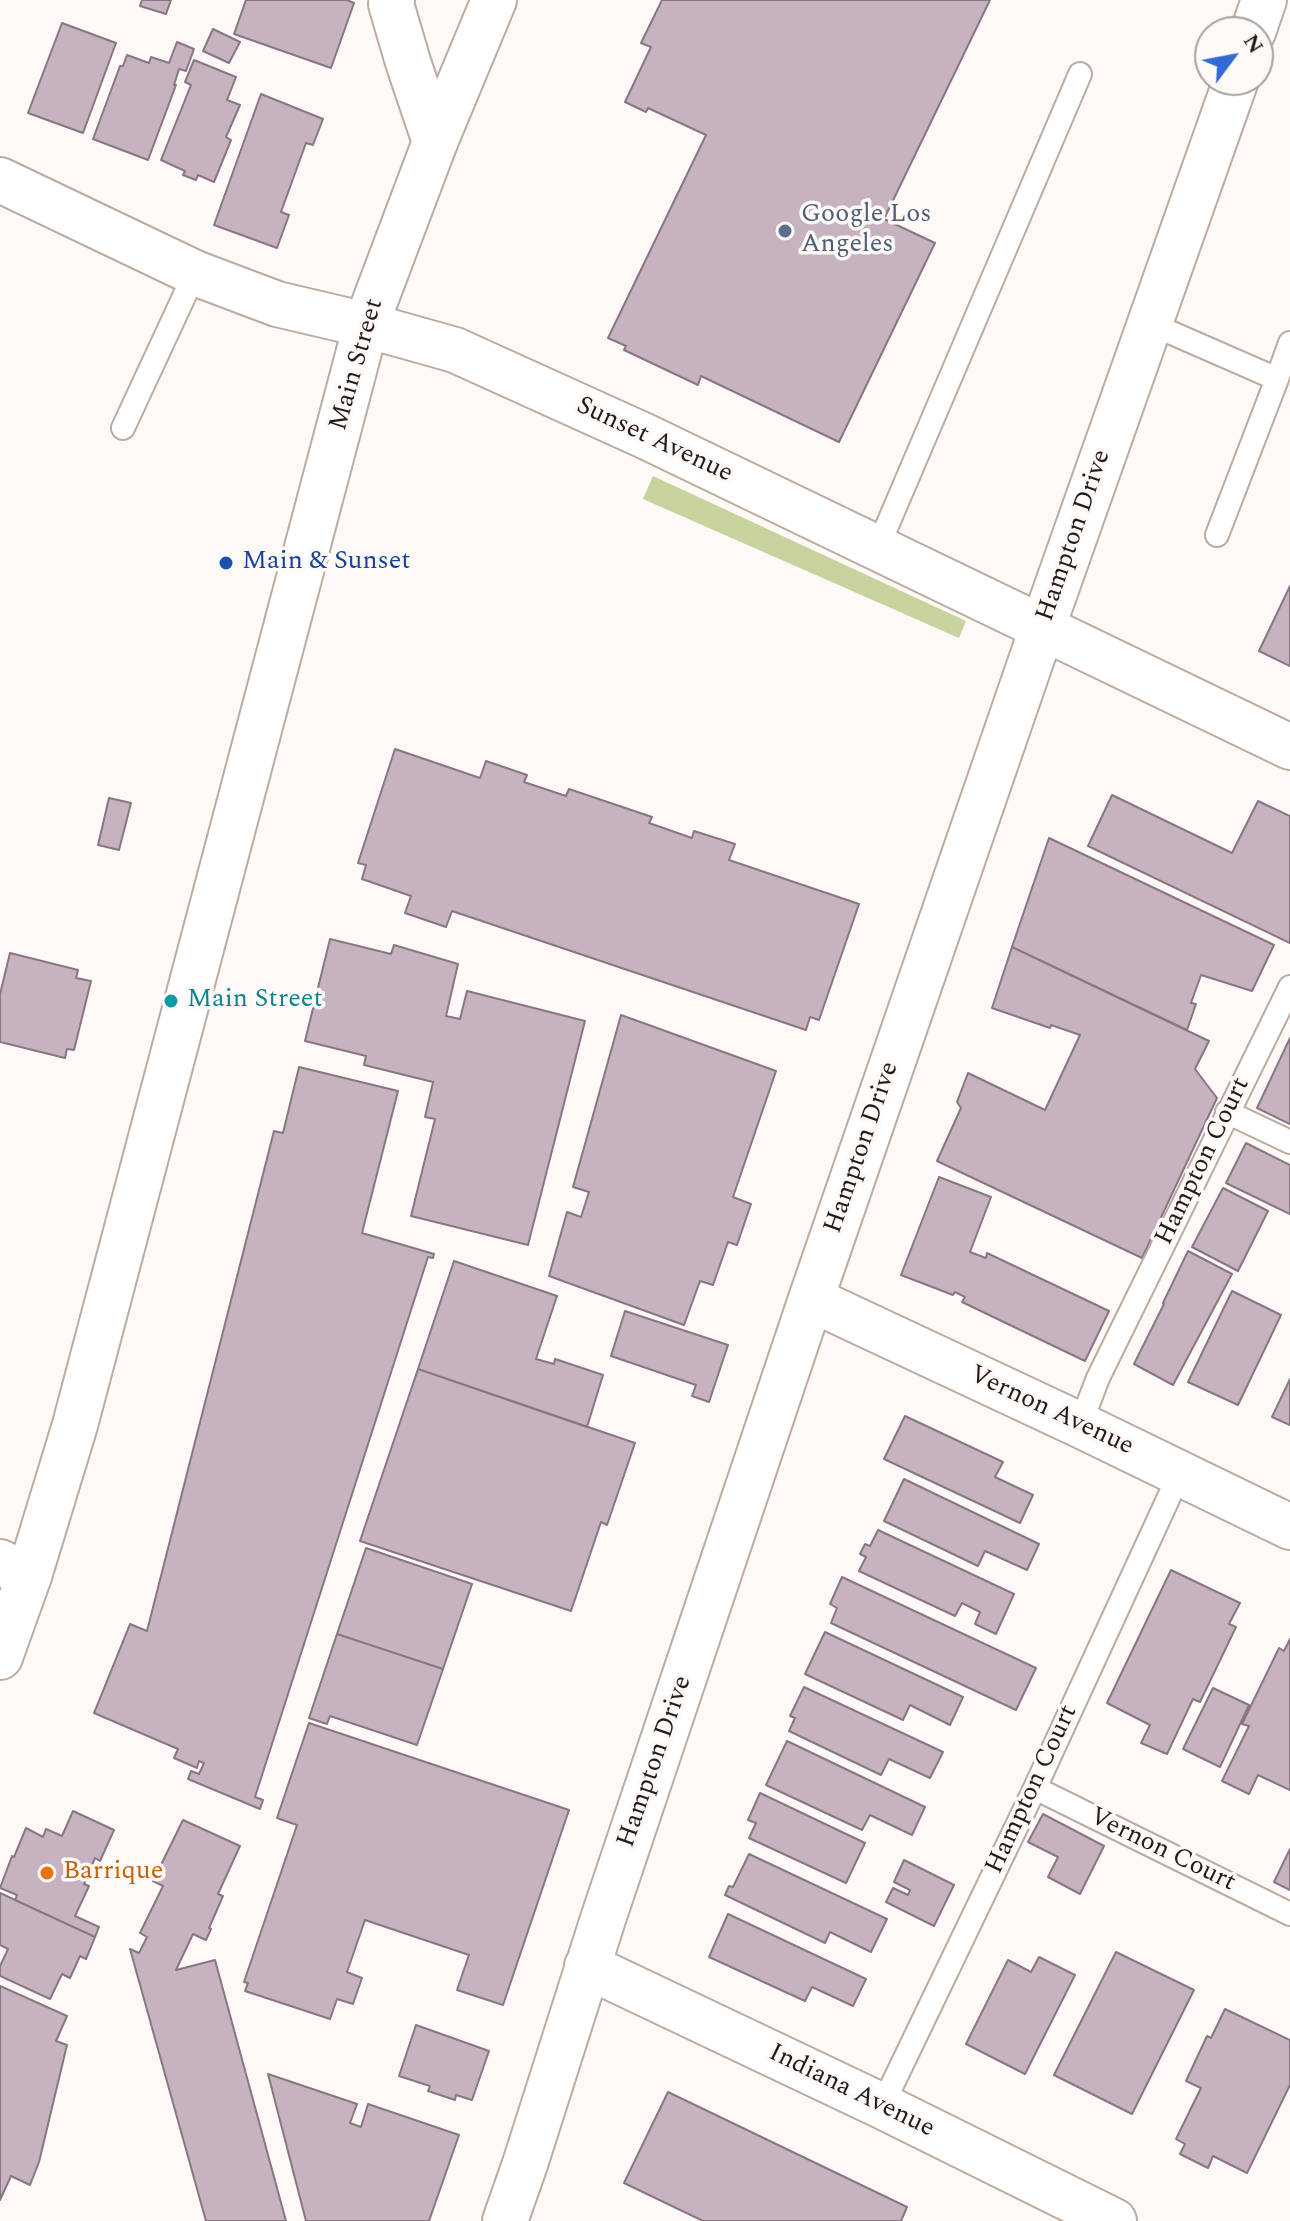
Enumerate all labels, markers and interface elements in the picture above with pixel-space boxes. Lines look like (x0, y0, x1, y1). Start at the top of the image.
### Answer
north arrow (1194, 16, 1274, 96)
text: N (1234, 28, 1272, 60)
place label: Google Los Angeles (801, 200, 932, 262)
marker: Google Los Angeles (776, 222, 794, 240)
street label: Main Street (324, 296, 392, 434)
street label: Sunset Avenue (571, 391, 737, 491)
street label: Hampton Drive (1031, 446, 1119, 626)
place label: Main & Sunset (242, 547, 411, 579)
marker: Main & Sunset (217, 554, 235, 572)
place label: Main Street (187, 985, 323, 1017)
marker: Main Street (162, 992, 180, 1010)
street label: Hampton Drive (819, 1058, 907, 1238)
street label: Hampton Court (1150, 1073, 1258, 1251)
street label: Vernon Avenue (964, 1360, 1138, 1464)
street label: Hampton Drive (612, 1672, 700, 1852)
street label: Hampton Court (980, 1701, 1086, 1879)
street label: Vernon Court (1084, 1802, 1240, 1900)
place label: Barrique (63, 1857, 163, 1889)
marker: Barrique (38, 1864, 56, 1882)
street label: Indiana Avenue (763, 2038, 939, 2146)

